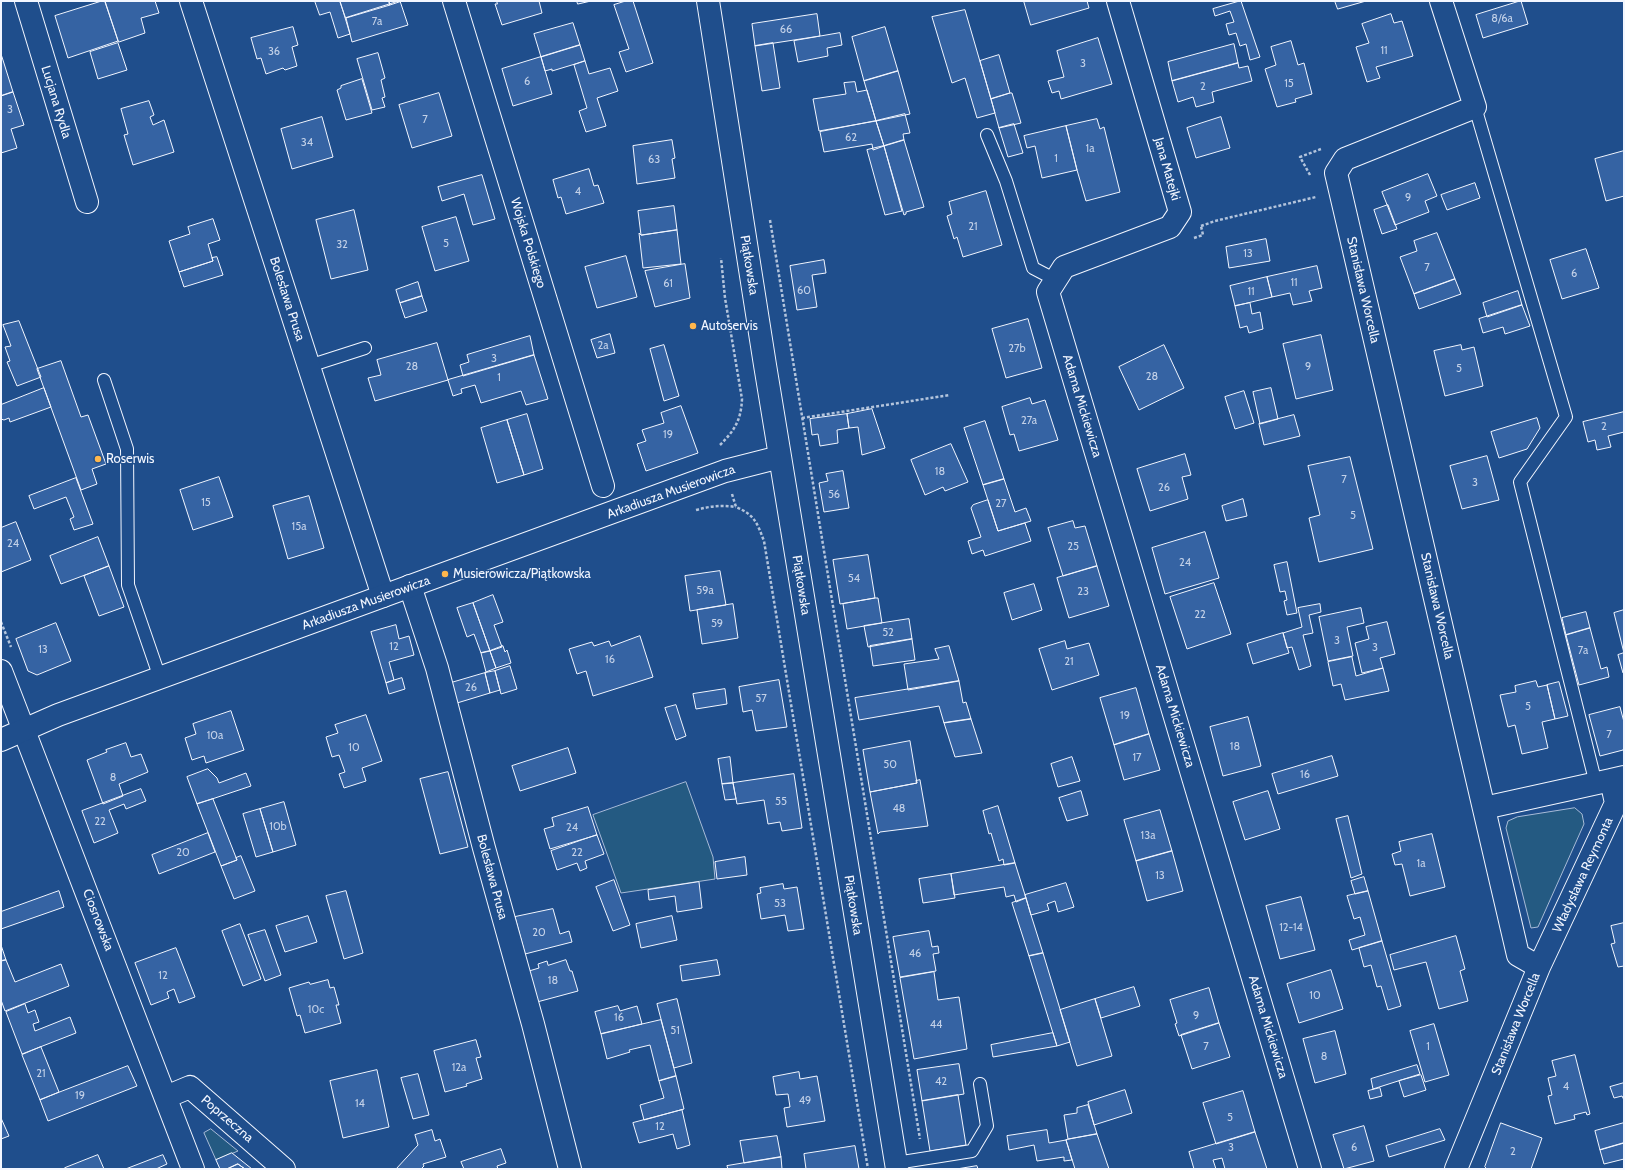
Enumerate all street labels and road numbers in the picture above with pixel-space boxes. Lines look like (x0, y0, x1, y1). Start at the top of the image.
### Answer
street label: Lucjana Rydla (38, 64, 74, 140)
street label: Jana Matejki (1151, 136, 1183, 202)
street label: Wojska Polskiego (507, 196, 549, 290)
street label: Piątkowska (737, 234, 761, 296)
street label: Stanisława Worcella (1343, 235, 1383, 345)
street label: Bolesława Prusa (266, 255, 308, 343)
street label: Adama Mickiewicza (1059, 353, 1105, 459)
street label: Arkadiusza Musierowicza (605, 462, 737, 522)
street label: Stanisława Worcella (1417, 551, 1457, 661)
street label: Piątkowska (789, 554, 813, 616)
street label: Arkadiusza Musierowicza (300, 573, 432, 633)
street label: Adama Mickiewicza (1152, 663, 1198, 769)
street label: Władysława Reymonta (1549, 815, 1617, 935)
street label: Bolesława Prusa (473, 833, 511, 921)
street label: Piątkowska (841, 874, 865, 936)
street label: Ciosnowska (79, 887, 117, 953)
street label: Stanisława Worcella (1488, 971, 1544, 1077)
street label: Adama Mickiewicza (1245, 974, 1291, 1080)
street label: Poprzeczna (198, 1092, 256, 1146)

